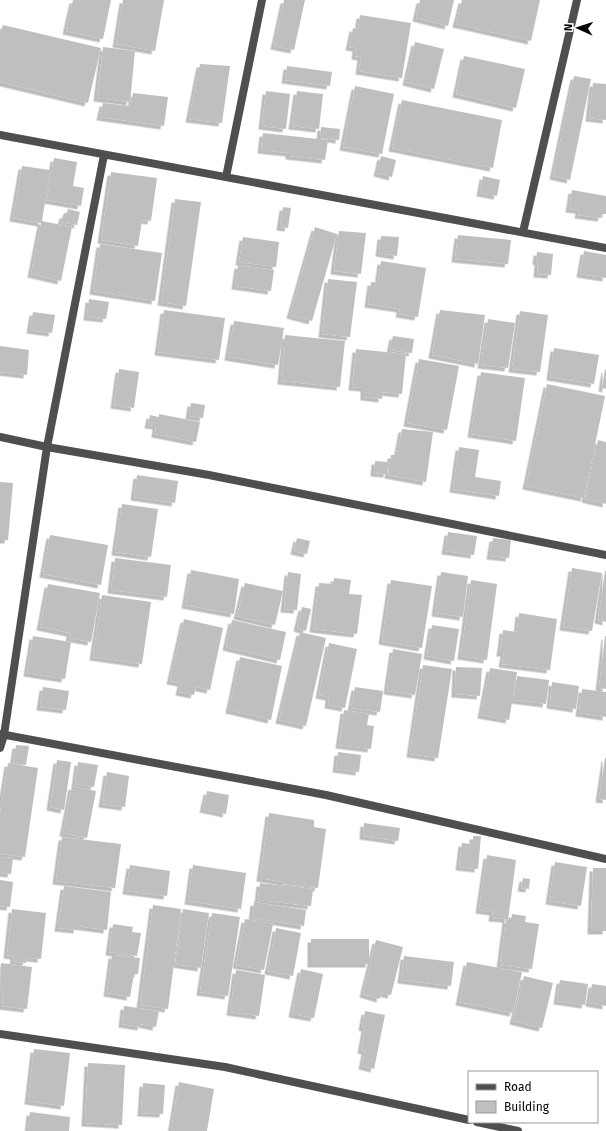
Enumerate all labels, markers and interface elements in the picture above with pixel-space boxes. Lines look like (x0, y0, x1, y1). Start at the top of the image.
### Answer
north arrow (558, 8, 598, 48)
text: N (562, 24, 575, 31)
legend (468, 1071, 598, 1123)
text: Road (504, 1080, 532, 1094)
text: Building (504, 1100, 550, 1114)

